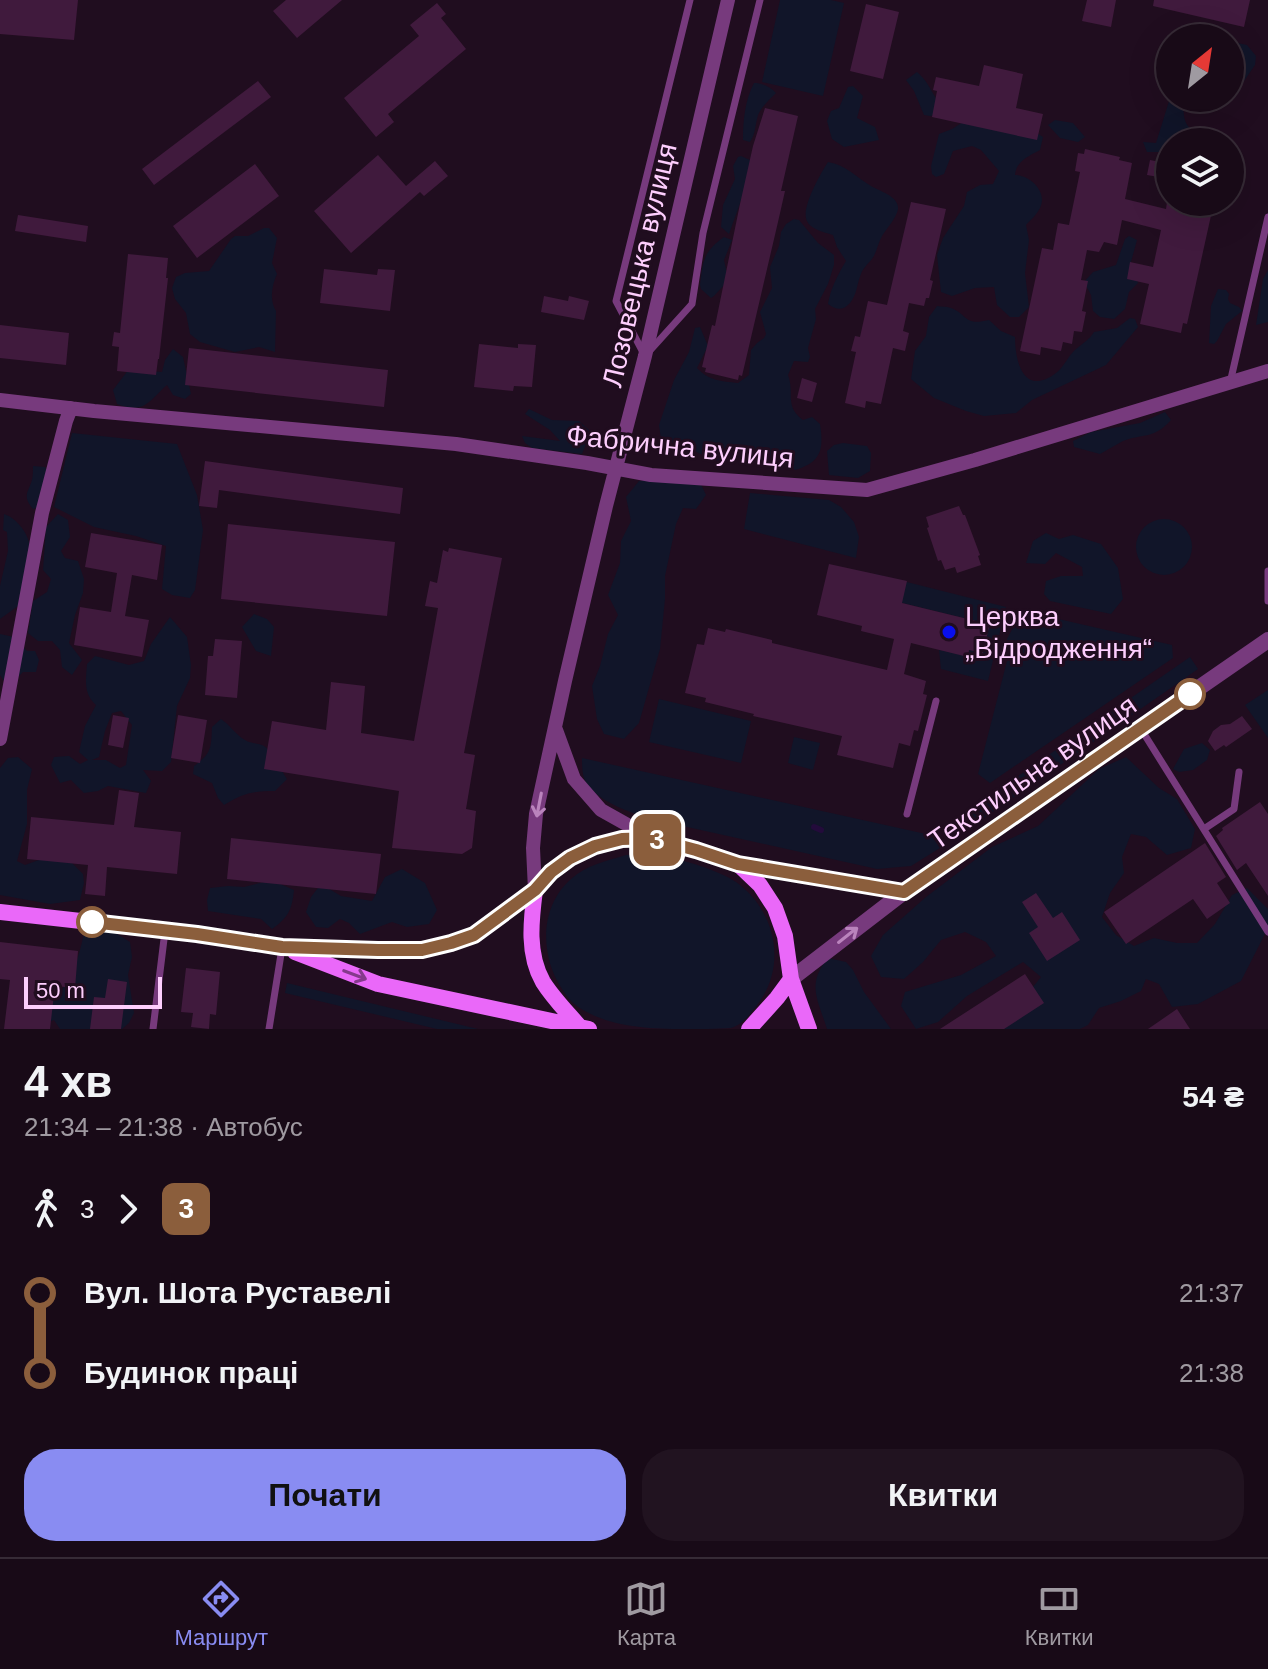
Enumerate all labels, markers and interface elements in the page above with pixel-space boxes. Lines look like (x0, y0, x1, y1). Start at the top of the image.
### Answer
north arrow (1156, 24, 1244, 112)
map controls (1156, 24, 1244, 216)
button: layers (1156, 128, 1244, 216)
street label: Лозовецька вулиця (596, 140, 683, 390)
street label: Фабрична вулиця (565, 419, 795, 474)
place label: Церква „Відродження“ (965, 601, 1152, 664)
marker: Церква „Відродження“ (940, 623, 958, 641)
unlabelled marker (1175, 679, 1205, 709)
street label: Текстильна вулиця (922, 689, 1142, 856)
one-way arrow (530, 792, 545, 818)
line badge: 3 (631, 814, 683, 866)
text: 3 (649, 824, 665, 855)
unlabelled marker (77, 907, 107, 937)
one-way arrow (837, 927, 858, 944)
one-way arrow (342, 969, 367, 983)
scale bar (24, 973, 162, 1009)
text: 50 m (36, 978, 85, 1003)
text: 4 хв (24, 1057, 112, 1106)
text: 54 ₴ (1182, 1080, 1244, 1113)
text: 21:34 – 21:38 · Автобус (24, 1112, 303, 1142)
icon: walk (24, 1187, 68, 1231)
icon: forward (106, 1187, 150, 1231)
text: 3 (178, 1193, 194, 1224)
text: 3 (80, 1194, 94, 1224)
text: Вул. Шота Руставелі (84, 1276, 391, 1309)
text: 21:37 (1179, 1278, 1244, 1308)
text: Будинок праці (84, 1356, 298, 1389)
text: 21:38 (1179, 1358, 1244, 1388)
button: Почати (24, 1449, 626, 1541)
button: Квитки (642, 1449, 1244, 1541)
tab: Маршрут (174, 1577, 268, 1651)
tab: Карта (617, 1577, 676, 1651)
tab: Квитки (1025, 1577, 1094, 1651)

